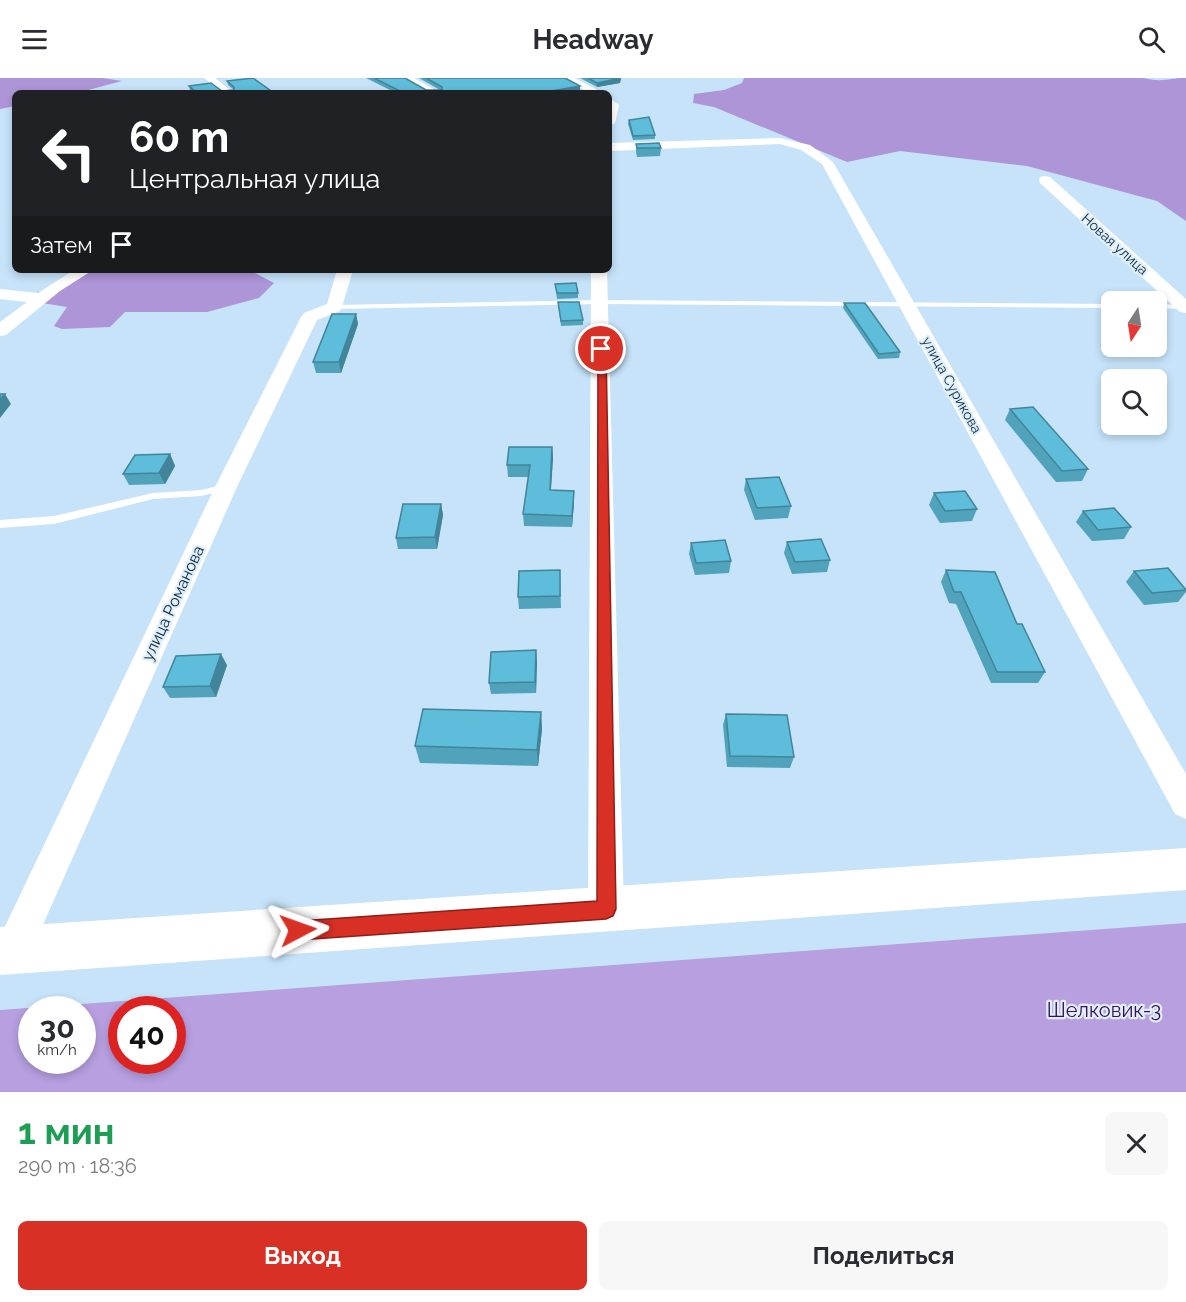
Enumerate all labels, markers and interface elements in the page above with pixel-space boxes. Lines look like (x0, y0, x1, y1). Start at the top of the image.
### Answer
icon: menu (18, 23, 51, 56)
icon: search (1135, 23, 1168, 56)
text: Headway (533, 24, 654, 55)
text: 60 m (129, 113, 229, 162)
icon: left (30, 114, 108, 192)
text: Центральная улица (129, 163, 380, 194)
street label: Новая улица (1079, 210, 1151, 278)
icon: arrive (105, 228, 138, 261)
text: Затем (30, 232, 93, 258)
north arrow (1101, 291, 1167, 357)
map controls (1101, 291, 1167, 435)
pin (575, 323, 626, 374)
icon: arrive (584, 332, 617, 365)
street label: улица Сурикова (919, 334, 985, 436)
button: search (1101, 369, 1167, 435)
street label: улица Романова (138, 542, 208, 664)
position arrow (266, 898, 330, 962)
speed limit sign: 40 (108, 996, 186, 1074)
park label: Шелковик-3 (1047, 998, 1161, 1022)
text: 30 (39, 1010, 75, 1045)
text: km/h (37, 1041, 77, 1059)
text: 1 мин (18, 1110, 114, 1152)
button: close (1105, 1112, 1168, 1175)
text: 290 m · 18:36 (18, 1154, 137, 1178)
button: Выход (18, 1221, 587, 1290)
button: Поделиться (599, 1221, 1168, 1290)

